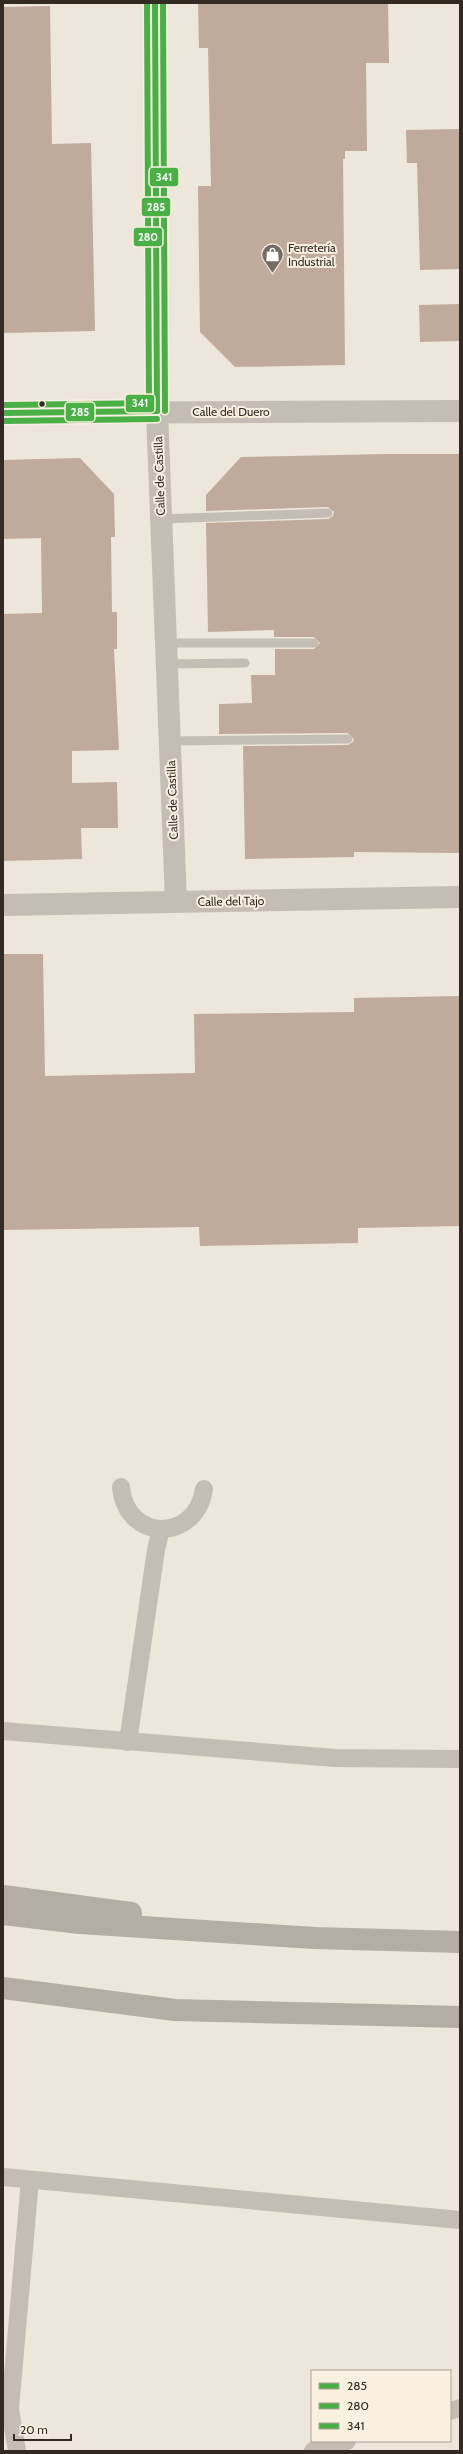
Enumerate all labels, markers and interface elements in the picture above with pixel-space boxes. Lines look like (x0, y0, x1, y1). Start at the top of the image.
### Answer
line badge: 341 (149, 167, 179, 187)
text: 341 (156, 170, 172, 184)
line badge: 285 (141, 197, 171, 217)
text: 285 (147, 200, 165, 214)
line badge: 280 (133, 227, 163, 247)
text: 280 (138, 230, 158, 244)
place label: Ferretería Industrial (288, 240, 336, 269)
shop icon: Ferretería Industrial (260, 241, 286, 274)
line badge: 341 (125, 394, 155, 413)
text: 341 (132, 396, 148, 410)
unlabelled marker (37, 399, 47, 409)
line badge: 285 (65, 402, 95, 422)
street label: Calle del Duero (192, 404, 270, 419)
text: 285 (71, 405, 89, 419)
street label: Calle de Castilla (150, 436, 168, 516)
street label: Calle de Castilla (163, 760, 181, 840)
street label: Calle del Tajo (198, 893, 265, 909)
legend (311, 2370, 451, 2442)
text: 285 (347, 2378, 367, 2393)
text: 280 (347, 2398, 369, 2413)
scale bar (14, 2416, 71, 2442)
text: 341 (347, 2418, 364, 2433)
text: 20 m (20, 2422, 48, 2437)

